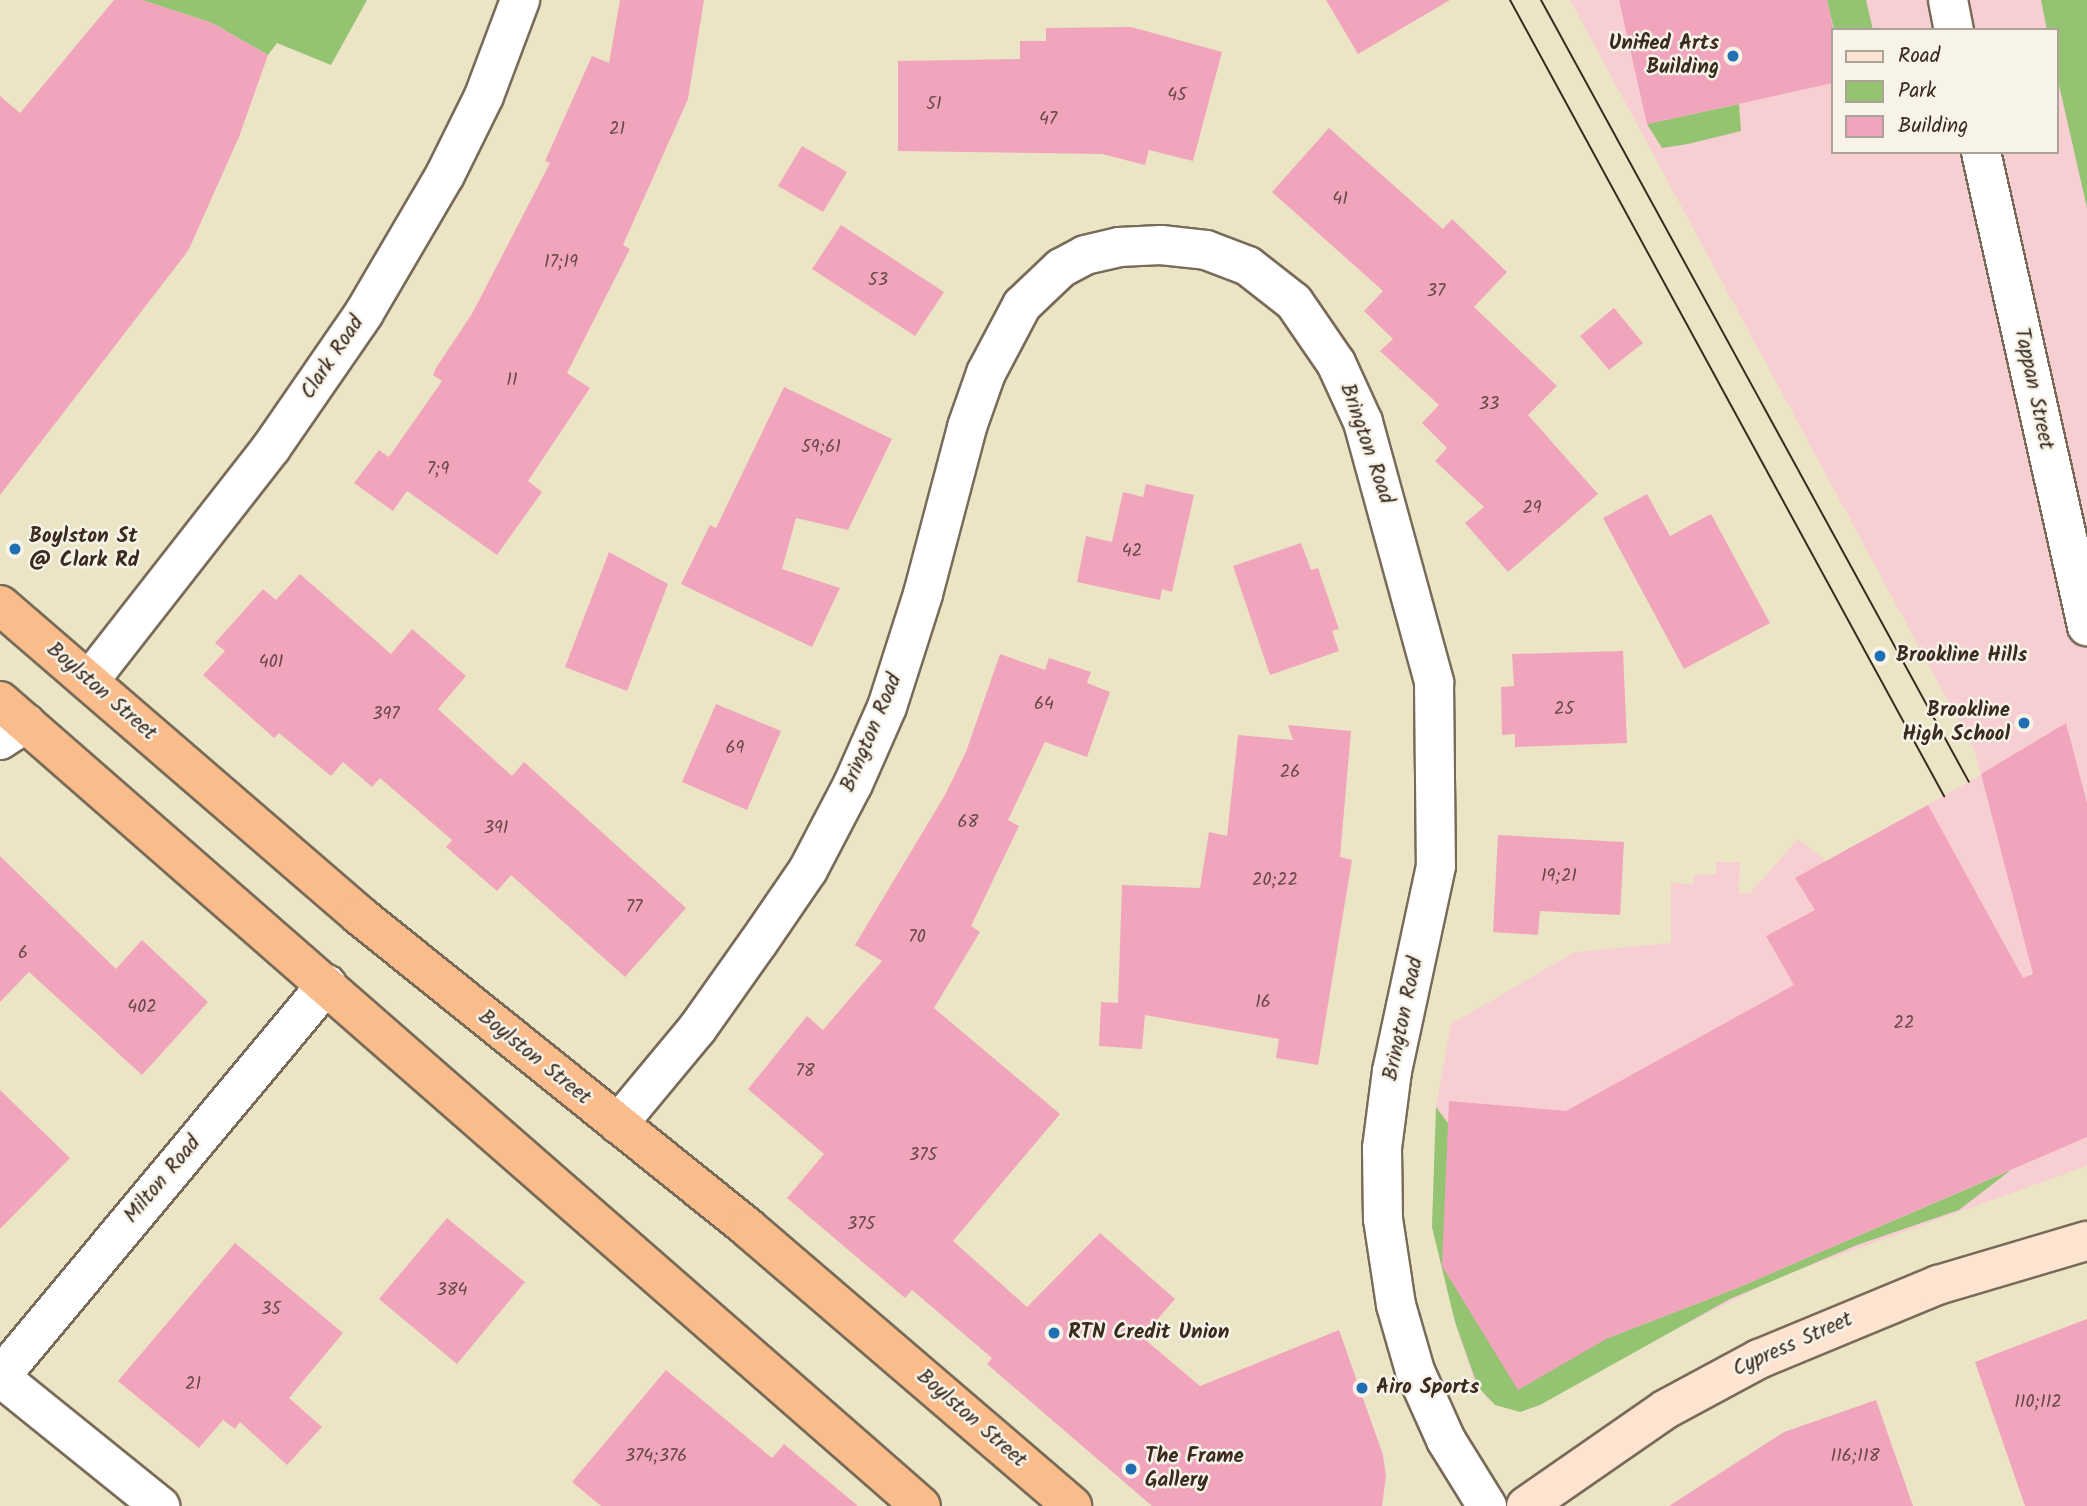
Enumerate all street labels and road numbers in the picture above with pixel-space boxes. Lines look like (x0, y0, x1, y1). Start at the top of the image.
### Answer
street label: Clark Road (296, 312, 370, 404)
street label: Tappan Street (2008, 326, 2058, 452)
street label: Brington Road (1334, 380, 1398, 508)
street label: Boylston Street (41, 637, 161, 747)
street label: Brington Road (836, 670, 908, 796)
street label: Brington Road (1379, 955, 1429, 1083)
street label: Boylston Street (473, 1005, 595, 1111)
street label: Milton Road (119, 1131, 207, 1229)
street label: Cypress Street (1729, 1307, 1857, 1383)
street label: Boylston Street (911, 1364, 1031, 1474)

